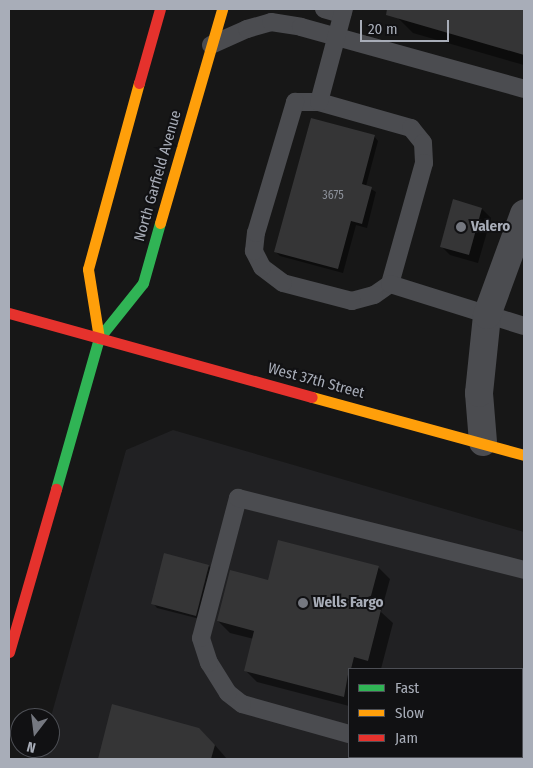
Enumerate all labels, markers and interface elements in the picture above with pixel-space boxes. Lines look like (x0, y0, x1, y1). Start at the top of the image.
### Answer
scale bar (363, 10, 452, 42)
text: 20 m (368, 20, 398, 38)
street label: North Garfield Avenue (131, 108, 185, 244)
house number: 3675 (322, 189, 344, 203)
place label: Valero (471, 218, 510, 236)
marker: Valero (455, 221, 467, 233)
street label: West 37th Street (266, 359, 366, 403)
place label: Wells Fargo (313, 594, 384, 612)
marker: Wells Fargo (297, 597, 309, 609)
legend (348, 668, 523, 758)
text: Fast (395, 679, 419, 697)
text: Slow (395, 704, 424, 722)
north arrow (10, 708, 60, 758)
text: Jam (395, 729, 418, 747)
text: N (25, 738, 38, 756)

